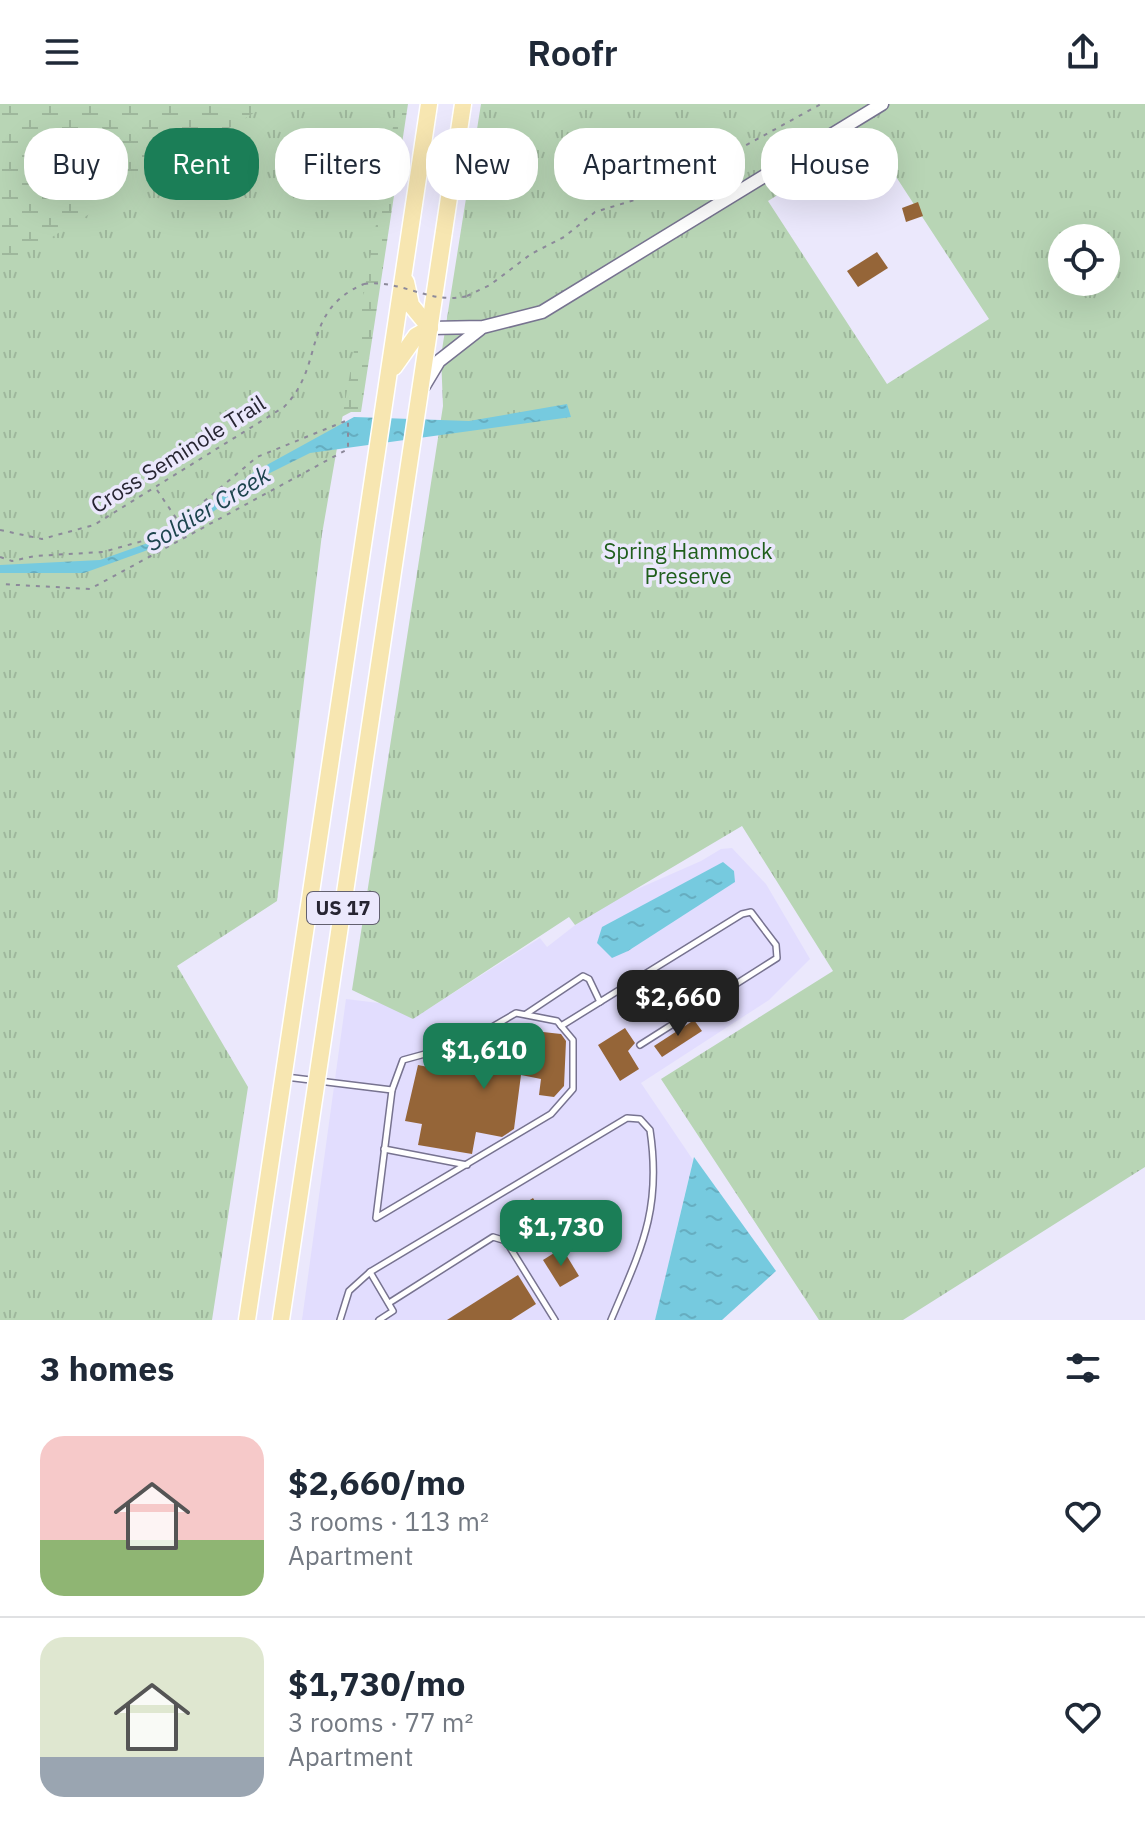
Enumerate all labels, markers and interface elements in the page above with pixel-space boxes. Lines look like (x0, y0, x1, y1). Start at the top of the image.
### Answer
text: Roofr (527, 29, 618, 76)
icon: menu (40, 30, 84, 74)
icon: share (1061, 30, 1105, 74)
chip: Buy (24, 128, 128, 200)
chip: Rent (144, 128, 259, 200)
chip: Filters (275, 128, 410, 200)
chip: New (426, 128, 538, 200)
chip: Apartment (554, 128, 745, 200)
chip: House (761, 128, 898, 200)
map controls (1048, 224, 1120, 296)
button: locate (1048, 224, 1120, 296)
street label: Cross Seminole Trail (85, 388, 271, 519)
water label: Soldier Creek (139, 458, 276, 558)
park label: Spring Hammock Preserve (603, 536, 773, 590)
road number: US 17 (307, 892, 379, 924)
pin: $2,660 (613, 970, 743, 1038)
text: $2,660 (635, 979, 721, 1013)
pin: $1,610 (419, 1023, 549, 1091)
text: $1,610 (441, 1032, 527, 1066)
pin: $1,730 (496, 1200, 626, 1268)
text: $1,730 (518, 1209, 604, 1243)
text: 3 homes (40, 1346, 175, 1390)
icon: filters (1061, 1346, 1105, 1390)
text: $2,660/mo (288, 1460, 465, 1504)
icon: home (104, 1468, 200, 1564)
icon: heart (1061, 1494, 1105, 1538)
text: 3 rooms · 113 m² (288, 1504, 489, 1538)
text: Apartment (288, 1538, 413, 1572)
text: $1,730/mo (288, 1661, 465, 1705)
icon: home (104, 1669, 200, 1765)
icon: heart (1061, 1695, 1105, 1739)
text: 3 rooms · 77 m² (288, 1705, 473, 1739)
text: Apartment (288, 1739, 413, 1773)

